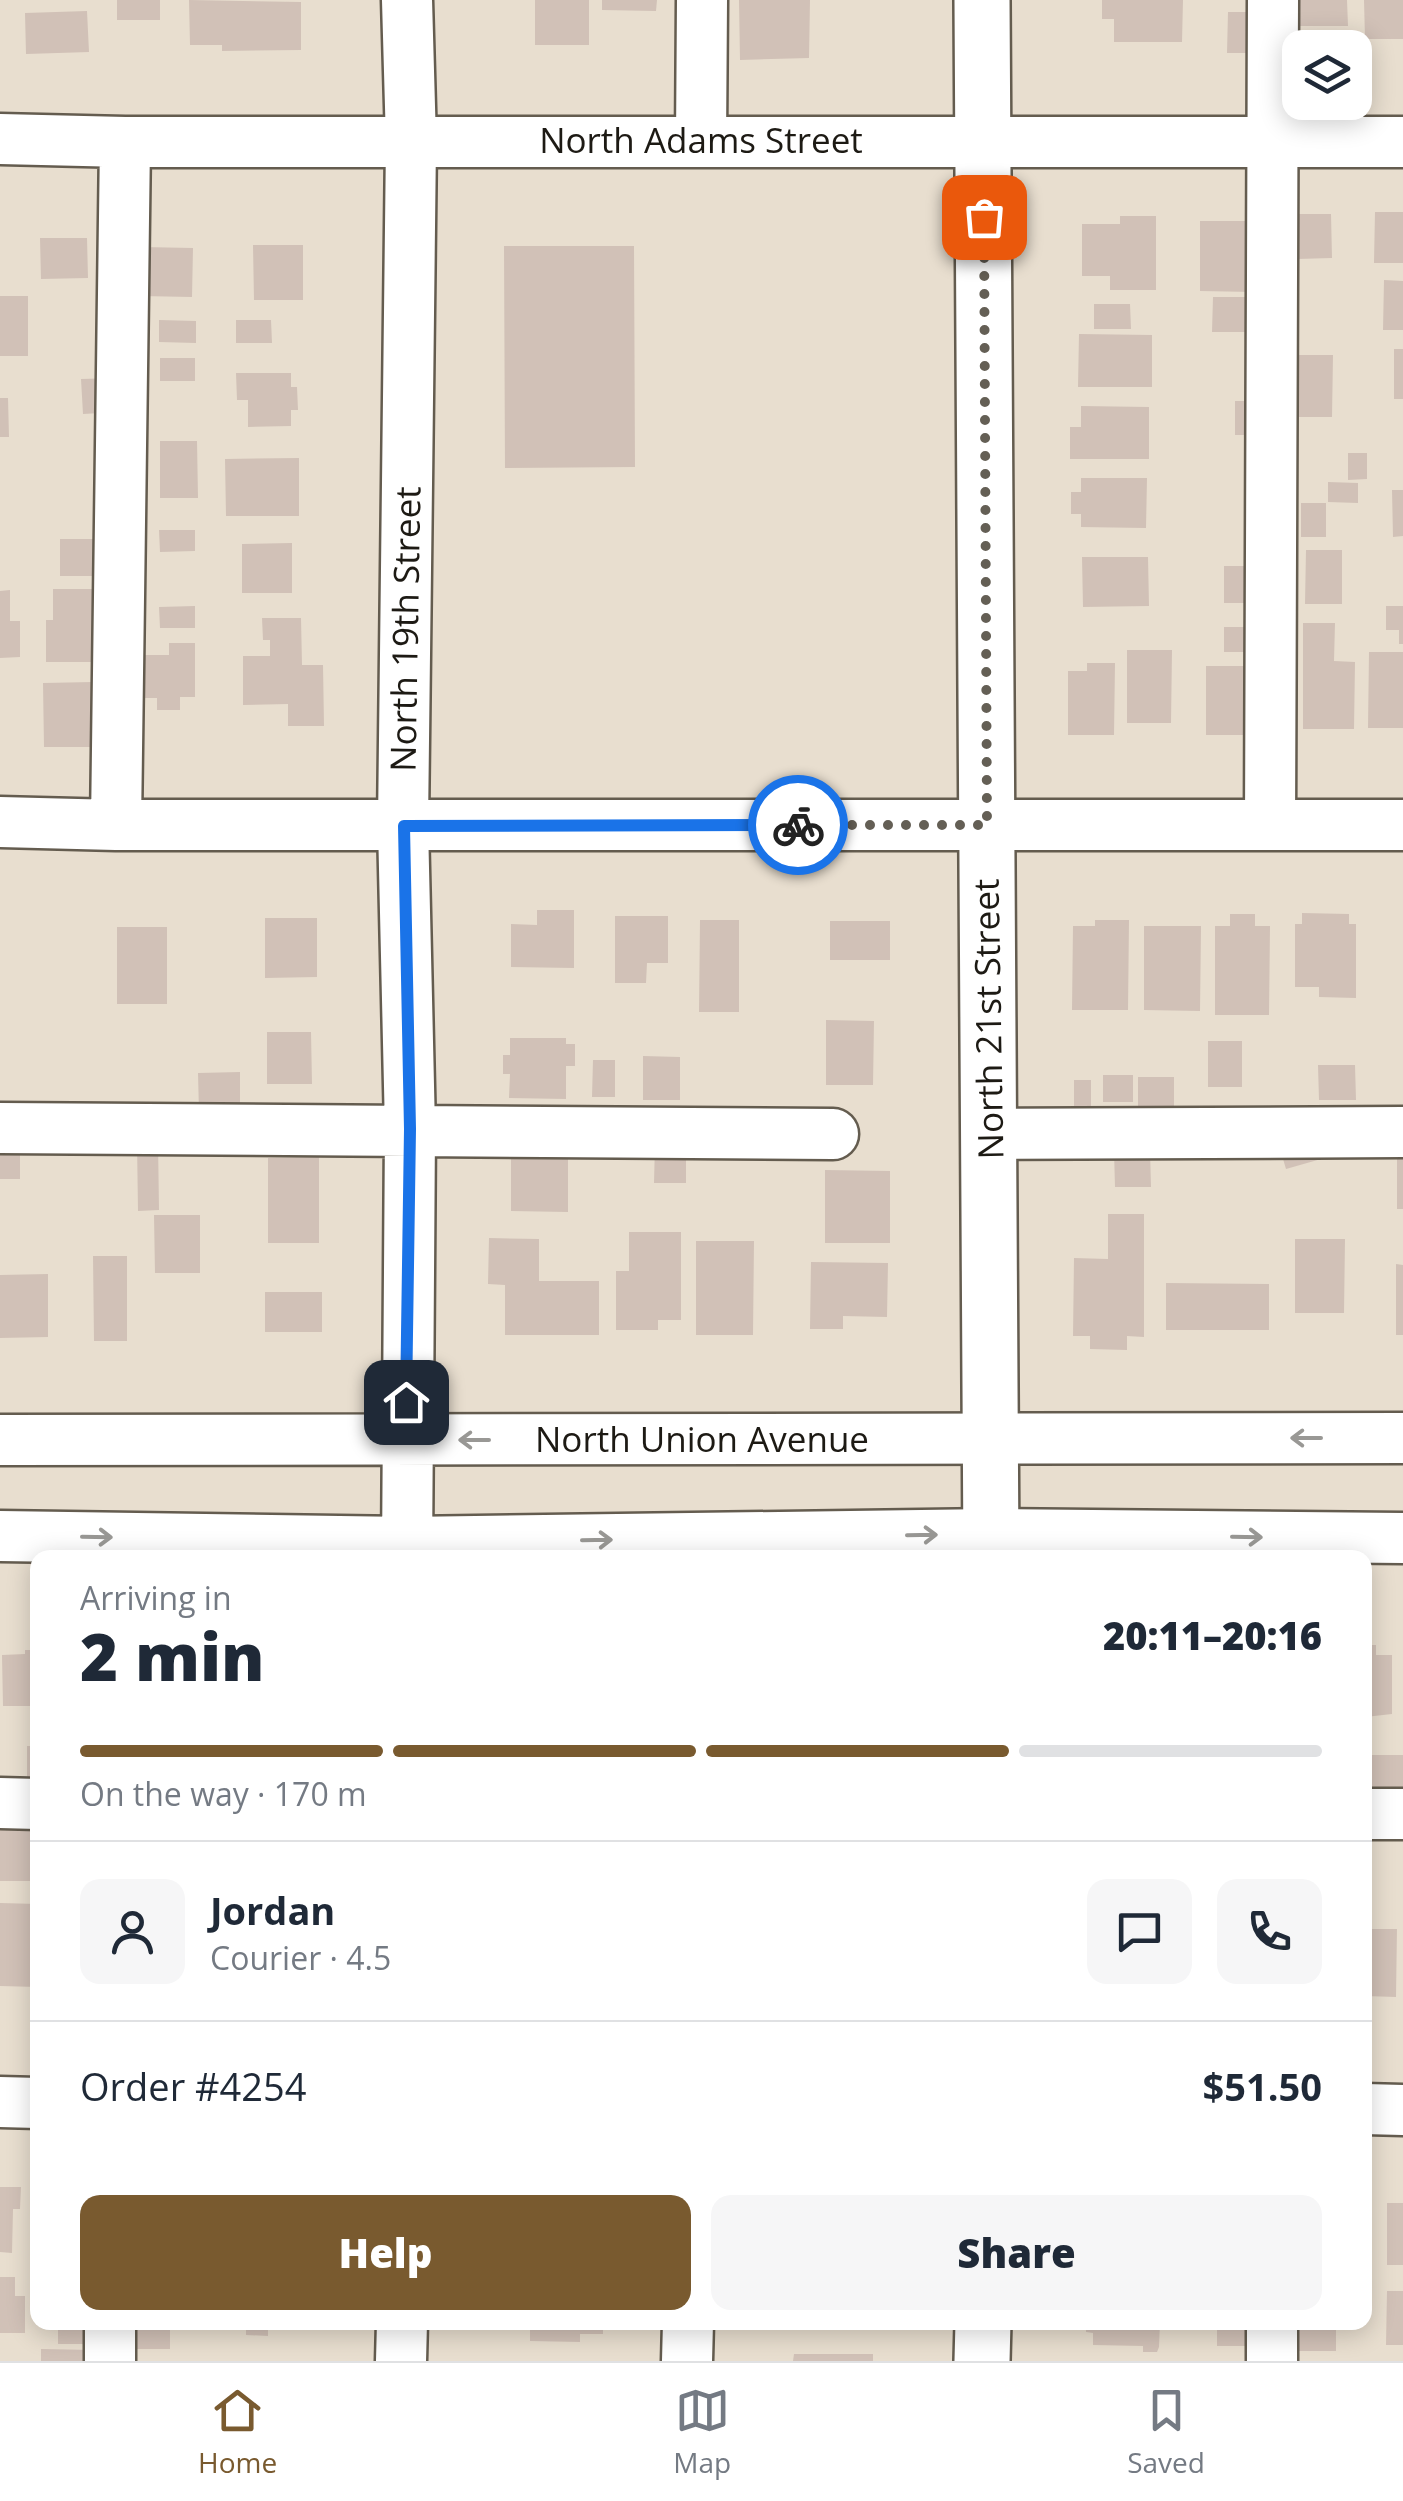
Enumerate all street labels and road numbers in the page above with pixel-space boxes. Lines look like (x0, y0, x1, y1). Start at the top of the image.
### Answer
street label: North Adams Street (539, 116, 863, 163)
street label: North 19th Street (379, 486, 430, 772)
street label: North 21st Street (962, 878, 1013, 1160)
street label: North Union Avenue (535, 1415, 869, 1462)

